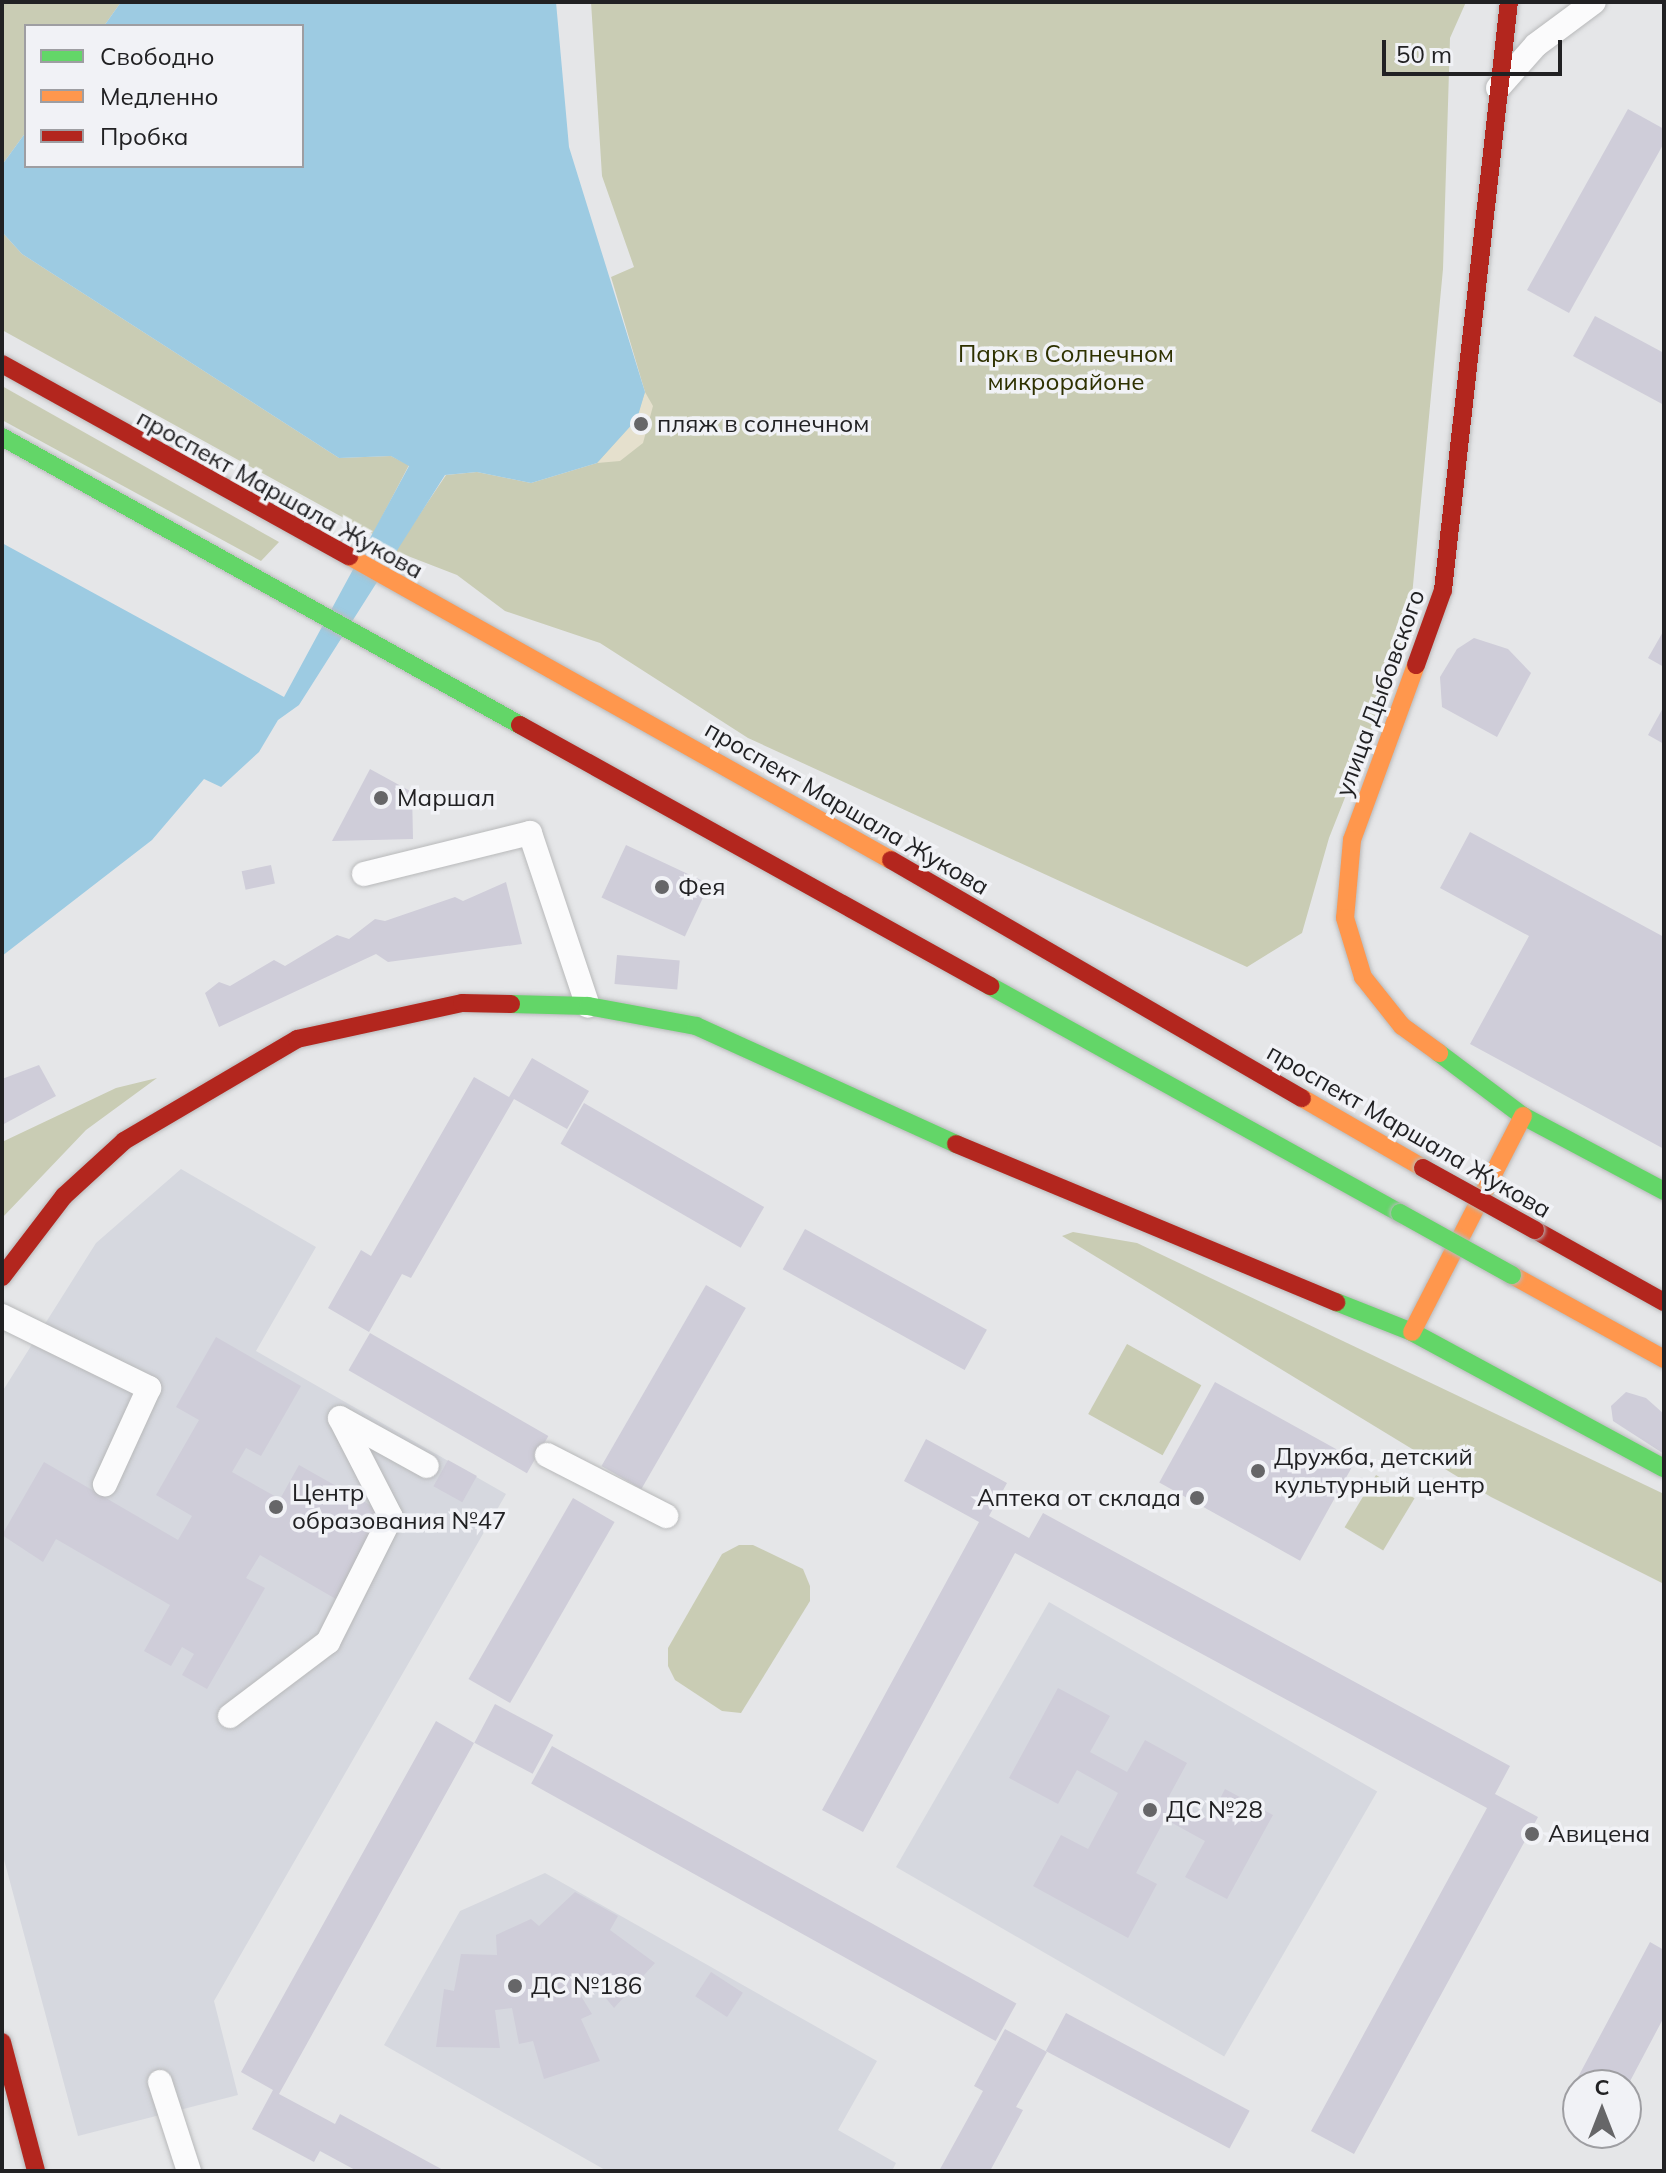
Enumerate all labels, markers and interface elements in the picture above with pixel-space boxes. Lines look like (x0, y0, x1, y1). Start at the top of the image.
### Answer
legend (24, 24, 304, 168)
scale bar (1386, 24, 1566, 74)
text: 50 m (1396, 39, 1452, 69)
text: Свободно (100, 41, 215, 71)
text: Медленно (100, 81, 219, 111)
text: Пробка (100, 121, 188, 151)
park label: Парк в Солнечном микрорайоне (958, 340, 1174, 396)
street label: проспект Маршала Жукова (132, 403, 428, 585)
place label: пляж в солнечном (657, 410, 869, 438)
marker: пляж в солнечном (632, 415, 650, 433)
street label: улица Дыбовского (1329, 586, 1431, 800)
street label: проспект Маршала Жукова (700, 715, 994, 901)
place label: Маршал (397, 784, 495, 812)
marker: Маршал (372, 789, 390, 807)
place label: Фея (678, 873, 725, 901)
marker: Фея (653, 878, 671, 896)
street label: проспект Маршала Жукова (1262, 1038, 1556, 1224)
place label: Дружба, детский культурный центр (1274, 1443, 1485, 1499)
marker: Дружба, детский культурный центр (1249, 1462, 1267, 1480)
place label: Центр образования №47 (292, 1479, 506, 1535)
place label: Аптека от склада (977, 1484, 1181, 1512)
marker: Аптека от склада (1188, 1489, 1206, 1507)
marker: Центр образования №47 (267, 1498, 285, 1516)
place label: ДС №28 (1166, 1796, 1263, 1824)
marker: ДС №28 (1141, 1801, 1159, 1819)
place label: Авицена (1548, 1820, 1650, 1848)
marker: Авицена (1523, 1825, 1541, 1843)
place label: ДС №186 (531, 1972, 642, 2000)
marker: ДС №186 (506, 1977, 524, 1995)
north arrow (1562, 2069, 1642, 2149)
text: С (1594, 2073, 1610, 2101)

